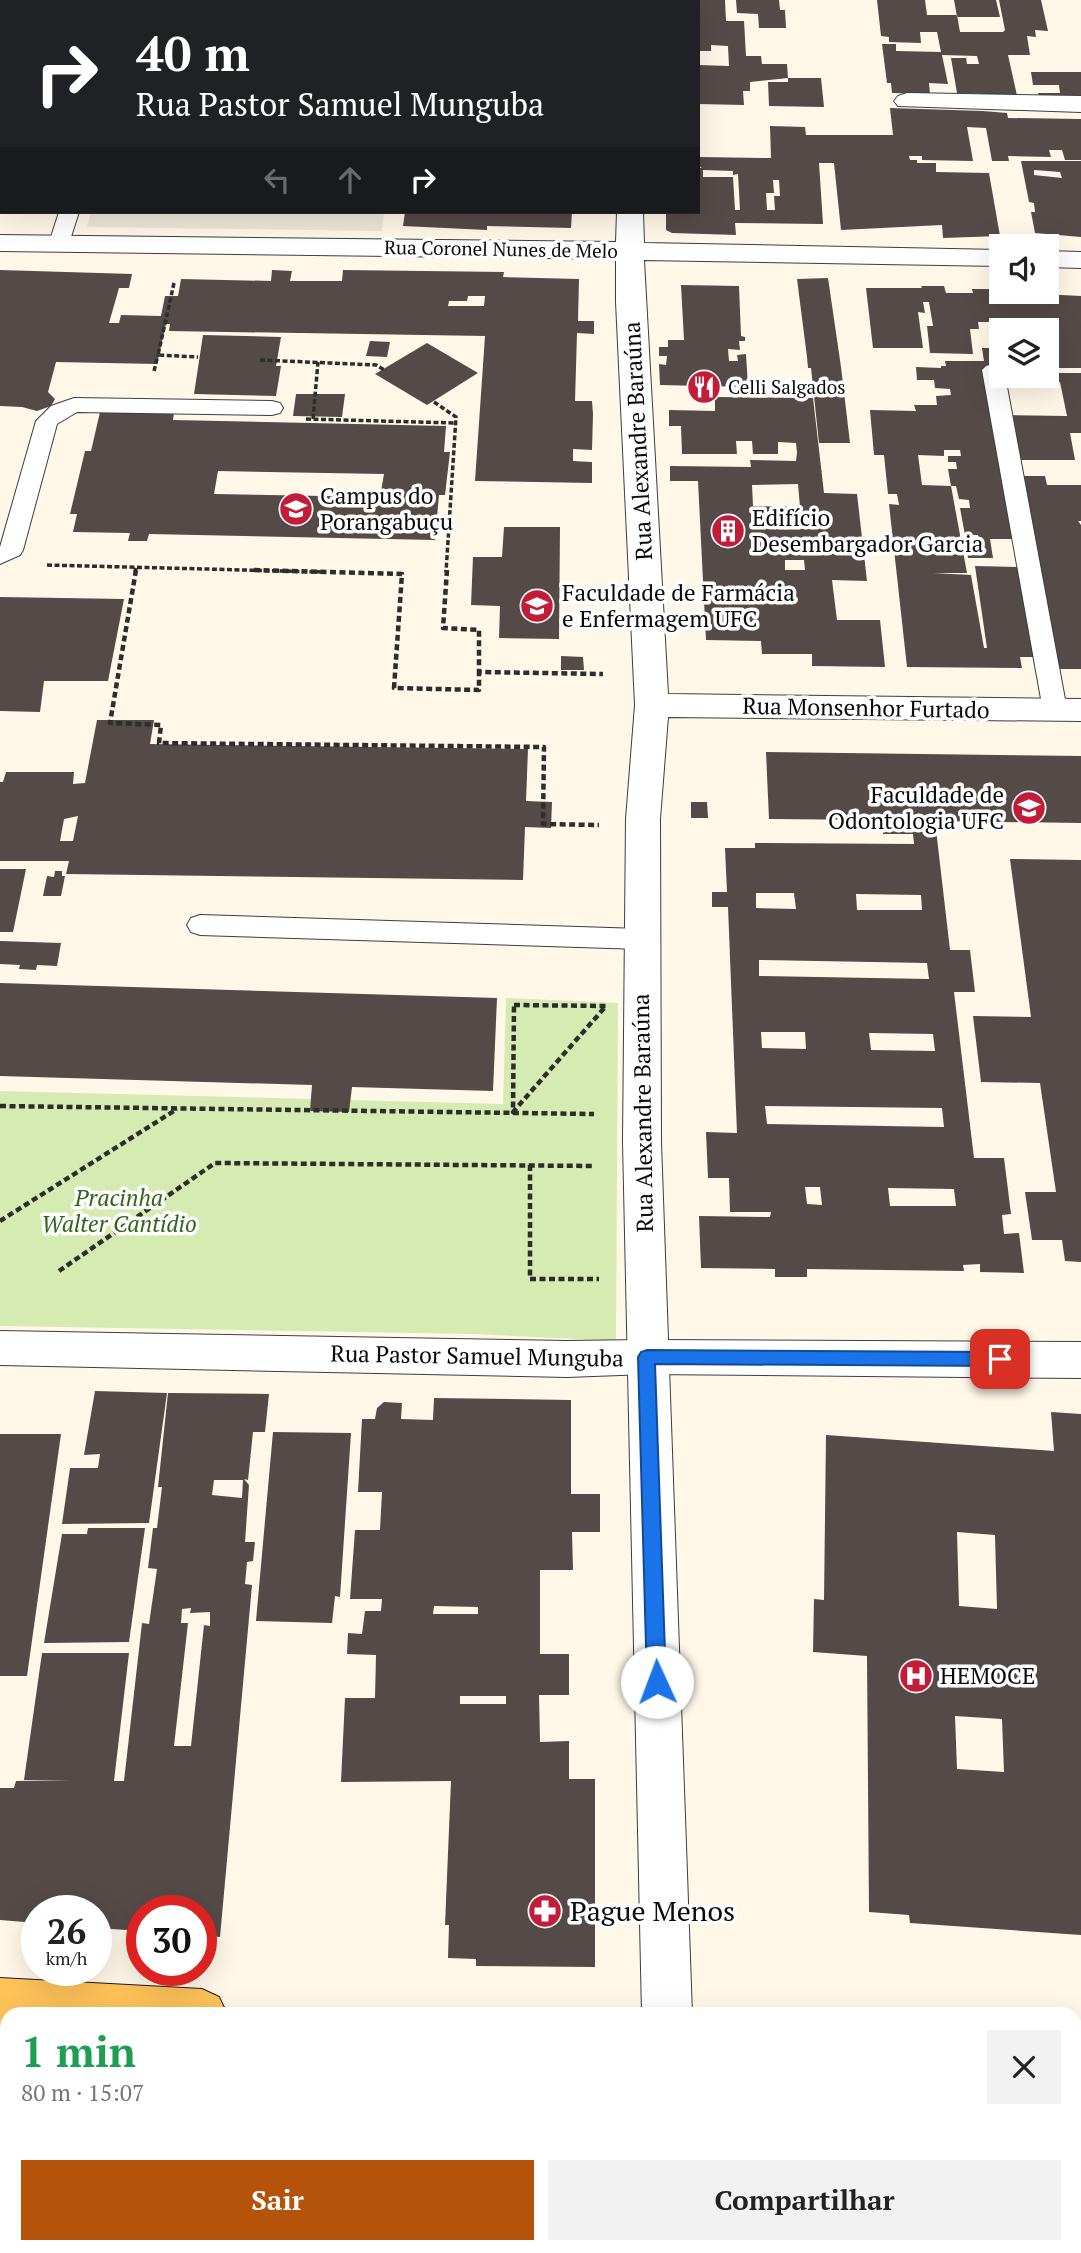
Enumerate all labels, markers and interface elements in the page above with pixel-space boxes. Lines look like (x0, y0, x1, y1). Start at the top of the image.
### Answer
text: 40 m (136, 20, 250, 85)
icon: right (21, 28, 112, 119)
text: Rua Pastor Samuel Munguba (136, 83, 544, 125)
icon: left (258, 161, 296, 199)
icon: ahead (331, 161, 369, 199)
icon: right (404, 161, 442, 199)
street label: Rua Coronel Nunes de Melo (384, 234, 618, 263)
map controls (989, 234, 1059, 388)
button: sound (989, 234, 1059, 304)
button: layers (989, 318, 1059, 388)
street label: Rua Alexandre Baraúna (616, 320, 659, 561)
restaurant icon: Celli Salgados (685, 368, 723, 406)
place label: Celli Salgados (728, 374, 845, 399)
place label: Campus do Porangabuçu (320, 480, 453, 537)
school or university icon: Campus do Porangabuçu (277, 490, 315, 528)
place label: Edifício Desembargador Garcia (752, 502, 984, 559)
building icon: Edifício Desembargador Garcia (709, 512, 747, 550)
place label: Faculdade de Farmácia e Enfermagem UFC (562, 577, 795, 634)
school or university icon: Faculdade de Farmácia e Enfermagem UFC (518, 587, 556, 625)
street label: Rua Monsenhor Furtado (742, 690, 990, 725)
place label: Faculdade de Odontologia UFC (828, 779, 1004, 836)
school or university icon: Faculdade de Odontologia UFC (1010, 789, 1048, 827)
street label: Rua Alexandre Baraúna (625, 993, 660, 1233)
park label: Pracinha Walter Cantídio (41, 1182, 197, 1239)
pin (970, 1329, 1030, 1389)
street label: Rua Pastor Samuel Munguba (330, 1337, 624, 1374)
icon: arrive (981, 1340, 1019, 1378)
position arrow (620, 1645, 694, 1719)
hospital icon: HEMOCE (897, 1657, 935, 1695)
place label: HEMOCE (940, 1660, 1035, 1691)
pharmacy icon: Pague Menos (526, 1892, 564, 1930)
place label: Pague Menos (570, 1892, 735, 1929)
speed limit sign: 30 (126, 1895, 217, 1986)
text: 26 (47, 1908, 86, 1954)
text: km/h (46, 1946, 87, 1970)
text: 1 min (21, 2023, 136, 2079)
button: close (987, 2030, 1061, 2104)
text: 80 m · 15:07 (21, 2077, 144, 2108)
button: Sair (21, 2160, 534, 2240)
button: Compartilhar (548, 2160, 1061, 2240)

